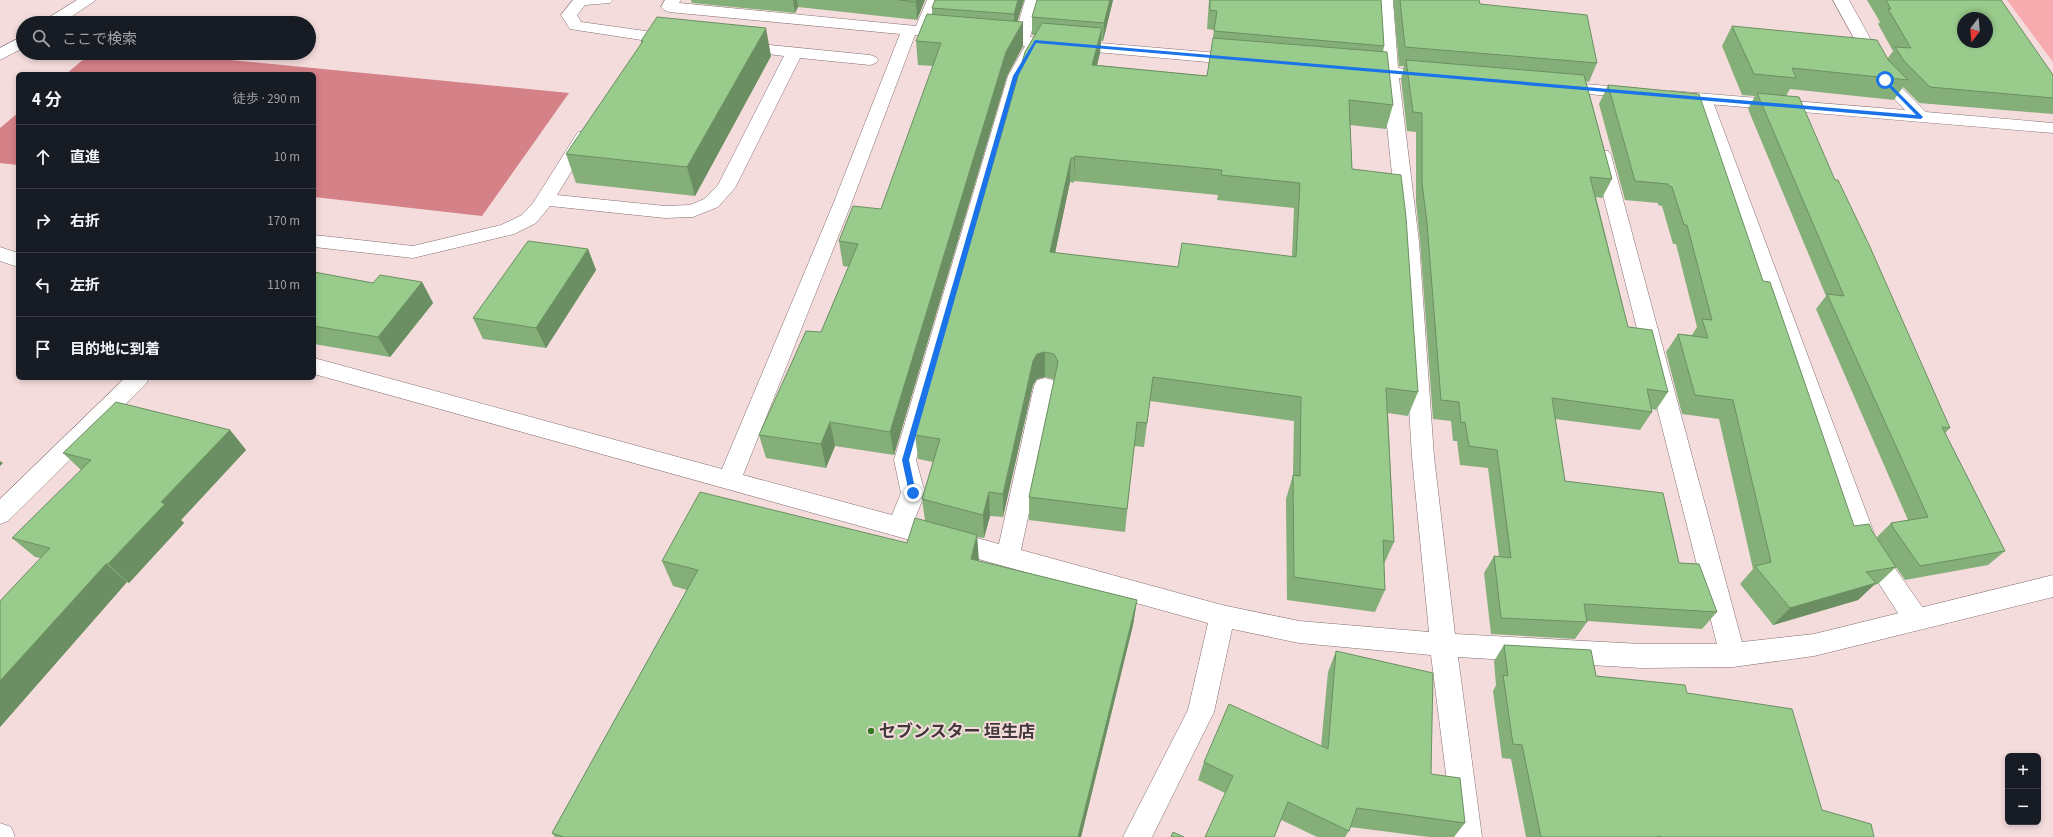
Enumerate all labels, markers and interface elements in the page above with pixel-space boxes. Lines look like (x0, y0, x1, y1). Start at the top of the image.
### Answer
north arrow (1957, 12, 1993, 48)
search box (16, 16, 316, 60)
icon: search (30, 27, 52, 49)
text: ここで検索 (62, 29, 137, 50)
route start (1876, 71, 1894, 89)
text: 4 分 (32, 88, 61, 112)
text: 徒歩 · 290 m (233, 90, 300, 108)
icon: ahead (32, 146, 54, 168)
text: 直進 (70, 147, 100, 168)
text: 10 m (274, 148, 300, 166)
icon: right (32, 210, 54, 232)
text: 右折 (70, 211, 100, 232)
text: 170 m (267, 212, 300, 230)
icon: left (32, 274, 54, 296)
text: 左折 (70, 275, 100, 296)
text: 110 m (267, 276, 300, 294)
icon: arrive (32, 338, 54, 360)
text: 目的地に到着 (70, 339, 160, 360)
route end (904, 484, 922, 502)
place label: セブンスター 垣生店 (879, 720, 1035, 744)
marker: セブンスター 垣生店 (866, 726, 876, 736)
map controls (2005, 753, 2041, 825)
button: + (2005, 753, 2041, 789)
button: − (2005, 789, 2041, 825)

